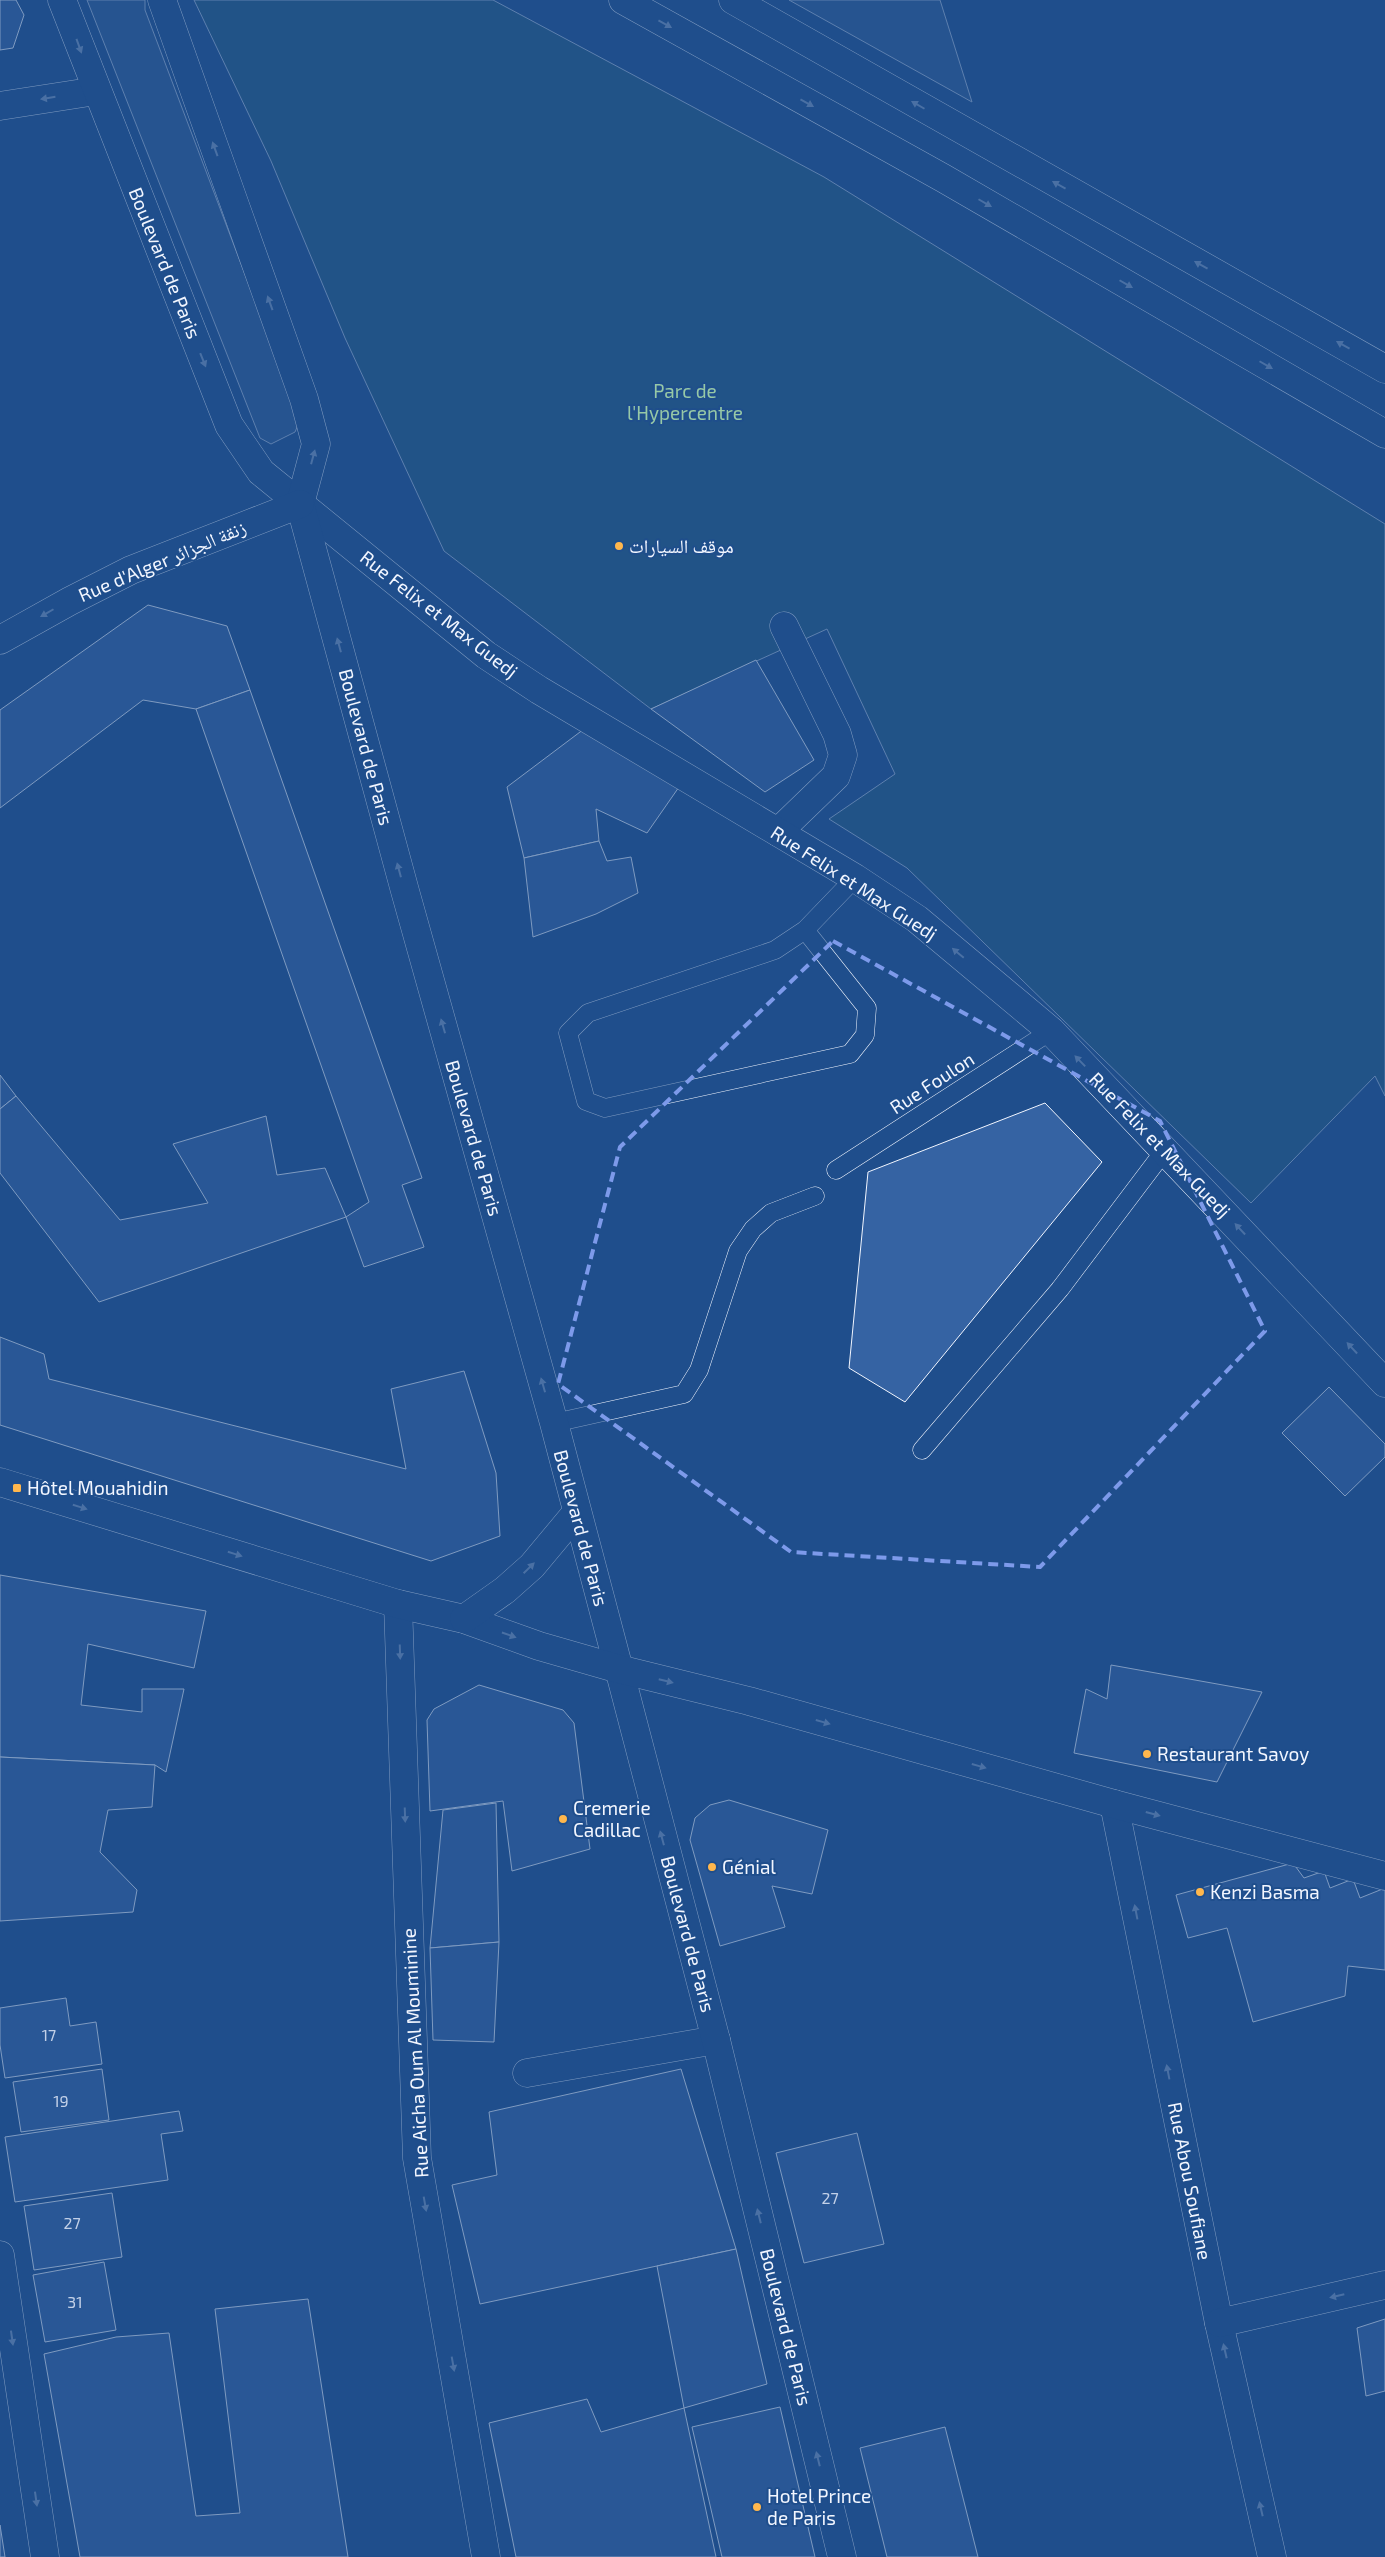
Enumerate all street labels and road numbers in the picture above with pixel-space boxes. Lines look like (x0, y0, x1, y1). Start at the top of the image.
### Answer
street label: Boulevard de Paris (125, 184, 206, 342)
street label: Rue d'Alger زنقة الجزائر (75, 515, 249, 607)
street label: Rue Felix et Max Guedj (356, 545, 523, 682)
street label: Boulevard de Paris (335, 666, 398, 828)
street label: Rue Felix et Max Guedj (767, 820, 942, 945)
street label: Rue Foulon (885, 1047, 978, 1118)
street label: Boulevard de Paris (441, 1057, 508, 1218)
street label: Rue Felix et Max Guedj (1085, 1067, 1236, 1222)
street label: Boulevard de Paris (550, 1447, 613, 1609)
street label: Boulevard de Paris (657, 1853, 720, 2015)
street label: Rue Aicha Oum Al Mouminine (396, 1928, 433, 2178)
street label: Rue Abou Soufiane (1164, 2100, 1217, 2262)
street label: Boulevard de Paris (756, 2246, 817, 2408)

